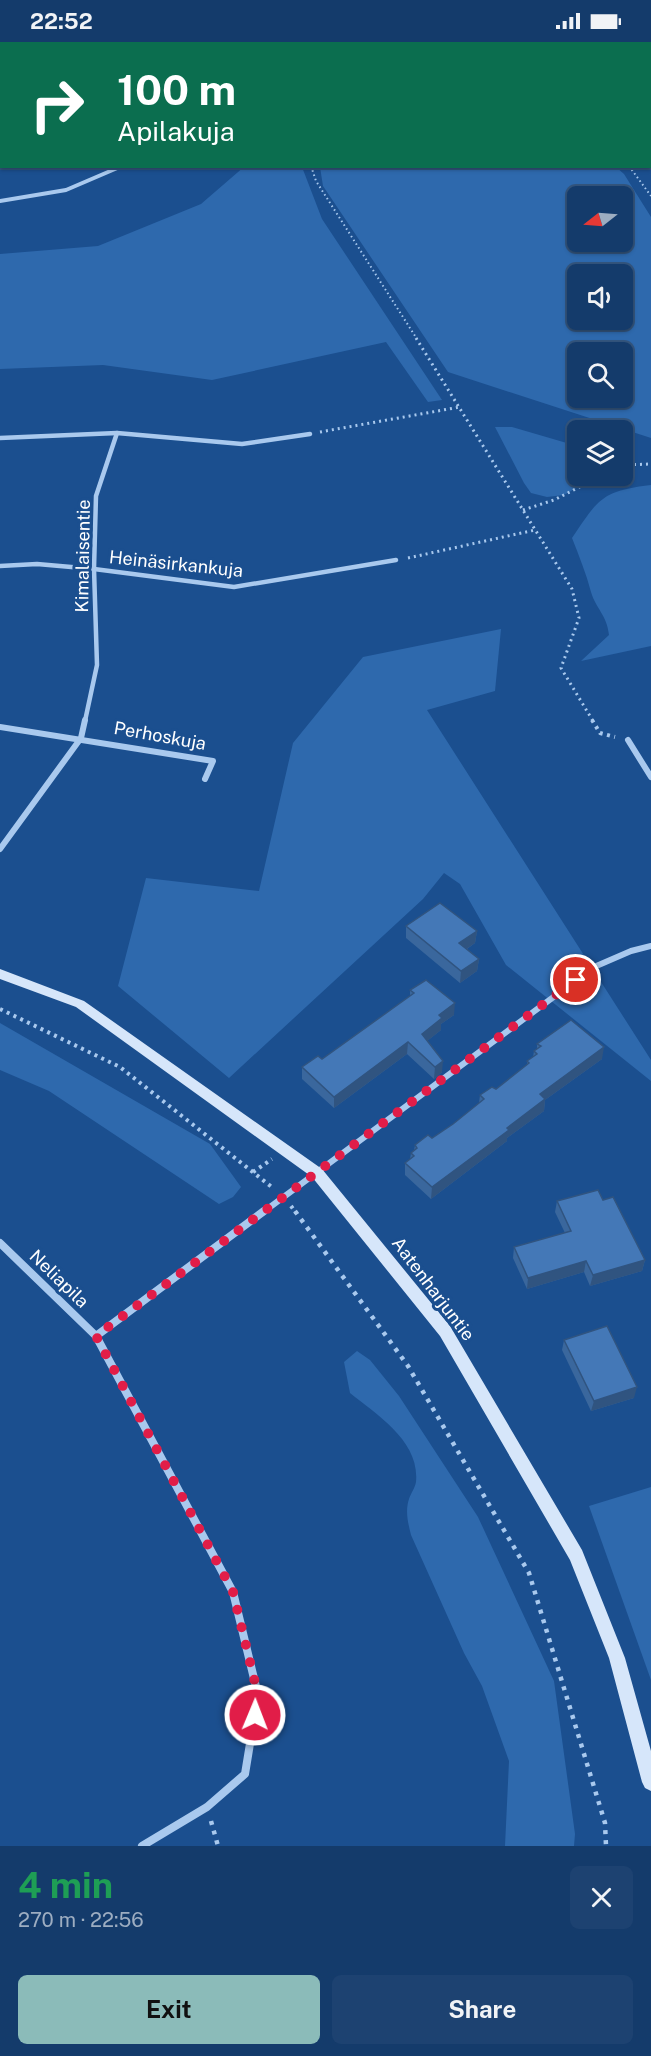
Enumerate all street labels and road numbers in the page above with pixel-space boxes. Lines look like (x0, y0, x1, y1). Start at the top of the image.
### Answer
street label: Kimalaisentie (71, 499, 94, 613)
street label: Heinäsirkankuja (108, 546, 244, 581)
street label: Perhoskuja (112, 717, 208, 754)
street label: Aatenharjuntie (388, 1233, 479, 1345)
street label: Neliapila (25, 1245, 93, 1312)

